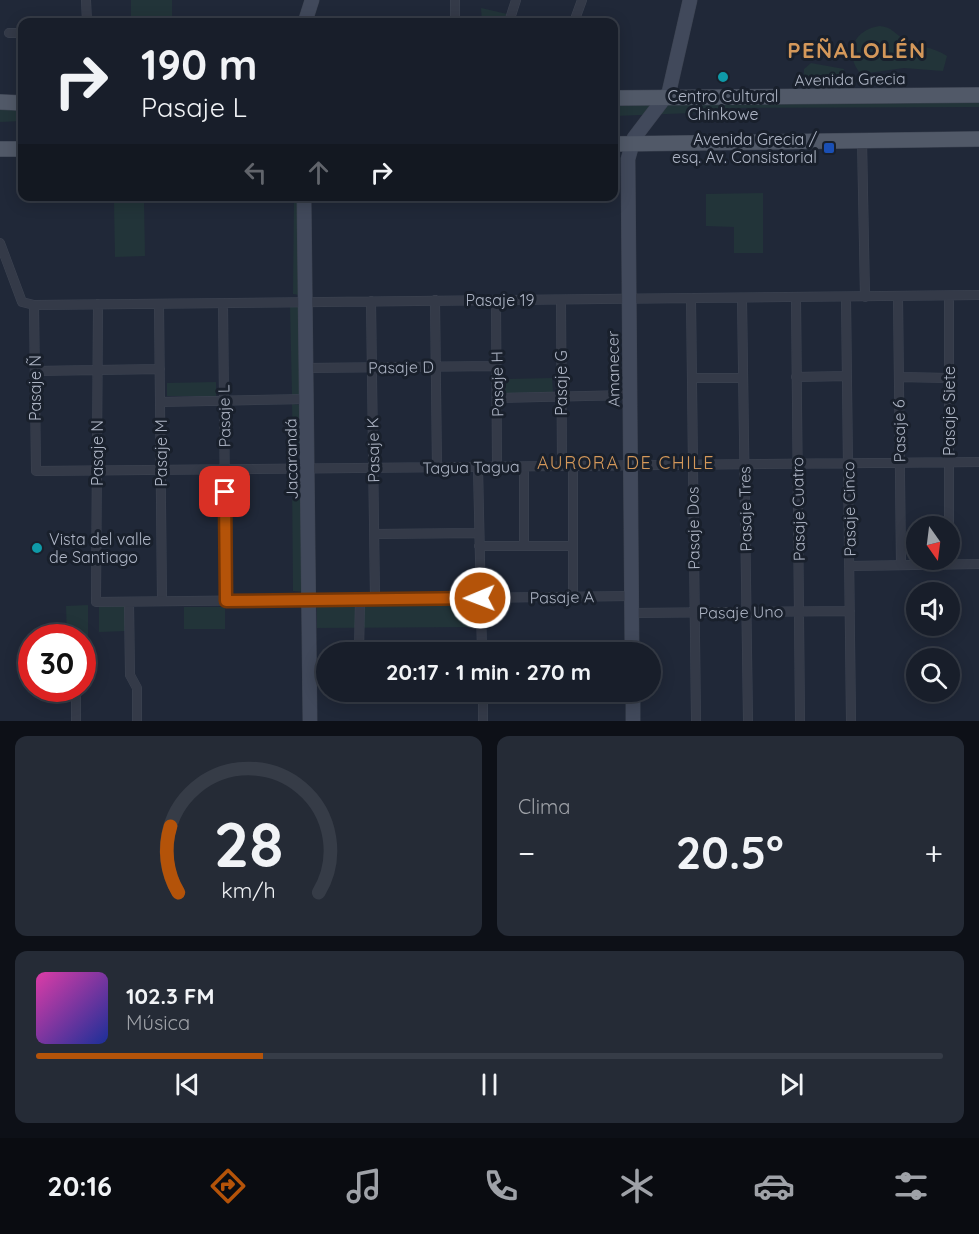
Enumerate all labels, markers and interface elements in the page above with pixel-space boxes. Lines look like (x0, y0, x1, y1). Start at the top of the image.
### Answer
district label: PEÑALOLÉN (787, 36, 927, 64)
text: 190 m (141, 38, 257, 91)
icon: right (42, 42, 120, 120)
street label: Avenida Grecia (794, 68, 906, 90)
marker: Centro Cultural Chinkowe (716, 70, 730, 84)
place label: Centro Cultural Chinkowe (667, 86, 779, 124)
text: Pasaje L (141, 90, 247, 124)
place label: Avenida Grecia / esq. Av. Consistorial (672, 129, 818, 167)
marker: Avenida Grecia / esq. Av. Consistorial (822, 141, 836, 155)
icon: left (239, 156, 272, 189)
icon: ahead (302, 156, 335, 189)
icon: right (365, 156, 398, 189)
street label: Pasaje 19 (465, 290, 535, 310)
street label: Amanecer (602, 331, 624, 407)
street label: Pasaje G (551, 350, 571, 416)
street label: Pasaje H (486, 351, 508, 417)
street label: Pasaje Ñ (25, 355, 45, 421)
street label: Pasaje D (368, 356, 434, 378)
street label: Pasaje Siete (939, 366, 959, 456)
street label: Pasaje L (213, 384, 235, 448)
street label: Pasaje 6 (888, 399, 910, 463)
street label: Pasaje K (362, 417, 384, 483)
street label: Jacarandá (280, 418, 302, 500)
street label: Pasaje M (151, 419, 171, 487)
street label: Pasaje N (87, 420, 107, 486)
district label: AURORA DE CHILE (537, 451, 715, 474)
street label: Tagua Tagua (422, 456, 520, 478)
street label: Pasaje Cuatro (787, 457, 809, 561)
street label: Pasaje Cinco (838, 461, 860, 557)
pin (199, 466, 250, 517)
street label: Pasaje Tres (734, 466, 756, 552)
icon: arrive (208, 475, 241, 508)
street label: Pasaje Dos (682, 486, 704, 570)
north arrow (906, 516, 960, 570)
map controls (906, 516, 960, 702)
place label: Vista del valle de Santiago (49, 529, 151, 567)
marker: Vista del valle de Santiago (30, 541, 44, 555)
position arrow (448, 566, 512, 630)
button: sound (906, 582, 960, 636)
street label: Pasaje A (530, 586, 594, 608)
street label: Pasaje Uno (699, 601, 783, 623)
speed limit sign: 30 (18, 624, 96, 702)
button: search (906, 648, 960, 702)
text: 20:17 · 1 min · 270 m (386, 658, 591, 686)
text: Clima (518, 794, 570, 819)
text: 28 (214, 805, 283, 883)
text: 20.5° (676, 824, 784, 880)
text: − (518, 832, 535, 873)
text: + (924, 832, 943, 873)
text: km/h (221, 877, 276, 903)
text: 102.3 FM (126, 982, 214, 1010)
text: Música (126, 1010, 190, 1035)
icon: previous (171, 1068, 204, 1101)
icon: pause (473, 1068, 506, 1101)
icon: next (775, 1068, 808, 1101)
icon: directions (207, 1165, 249, 1207)
icon: music (343, 1165, 385, 1207)
icon: phone (480, 1165, 522, 1207)
icon: climate (616, 1165, 658, 1207)
icon: car (753, 1165, 795, 1207)
icon: filters (890, 1165, 932, 1207)
text: 20:16 (47, 1169, 112, 1203)

